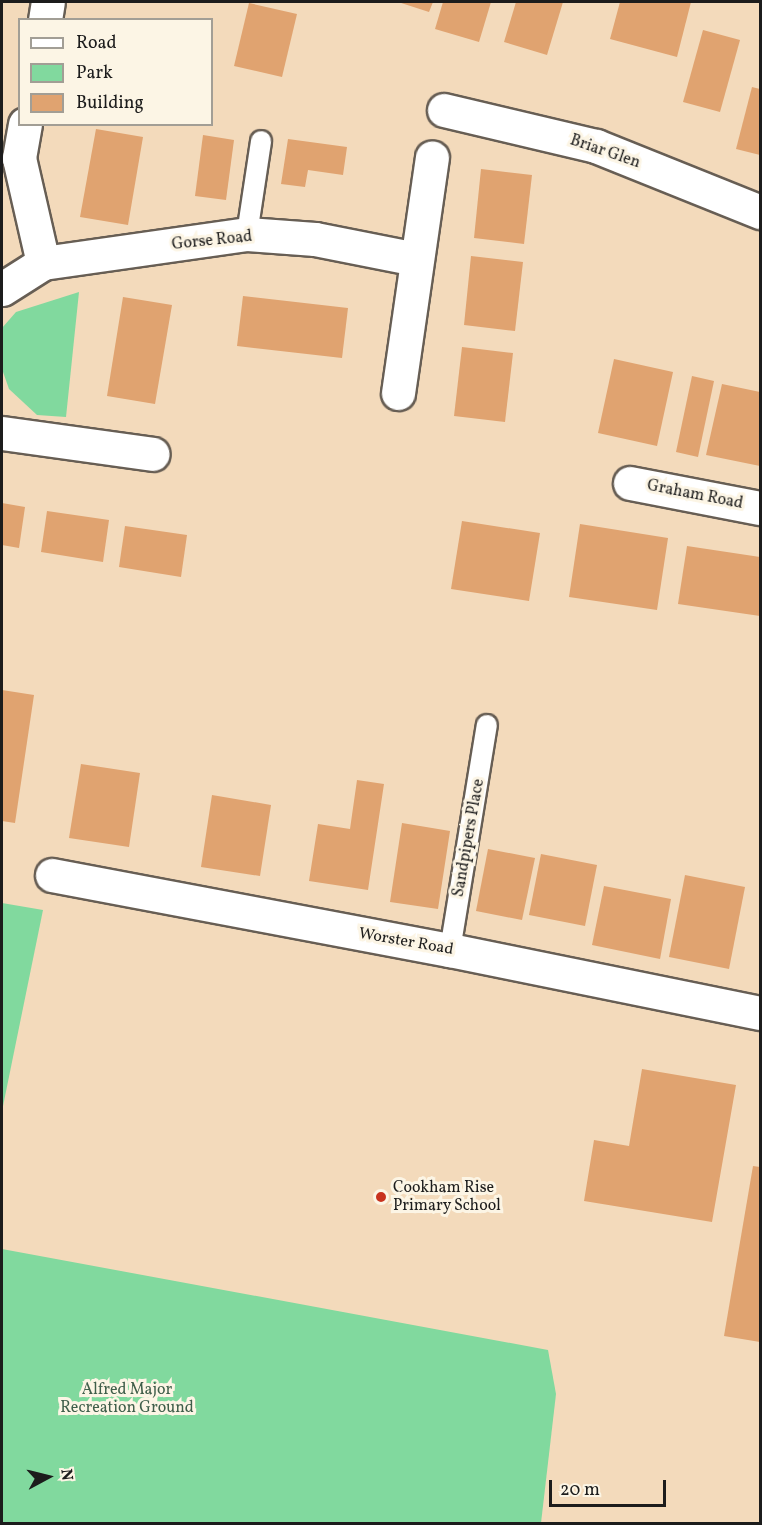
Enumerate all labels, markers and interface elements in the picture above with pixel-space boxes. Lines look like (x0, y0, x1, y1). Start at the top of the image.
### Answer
legend (18, 18, 213, 126)
text: Road (76, 31, 117, 56)
text: Park (76, 61, 113, 86)
text: Building (76, 91, 144, 116)
street label: Briar Glen (567, 131, 643, 173)
street label: Gorse Road (171, 227, 253, 255)
street label: Graham Road (645, 476, 745, 514)
street label: Sandpipers Place (449, 777, 489, 899)
street label: Worster Road (357, 924, 455, 960)
place label: Cookham Rise Primary School (393, 1178, 501, 1216)
marker: Cookham Rise Primary School (374, 1190, 388, 1204)
park label: Alfred Major Recreation Ground (60, 1380, 194, 1418)
north arrow (18, 1447, 78, 1507)
text: N (54, 1468, 77, 1482)
scale bar (552, 1468, 669, 1506)
text: 20 m (560, 1478, 600, 1503)

